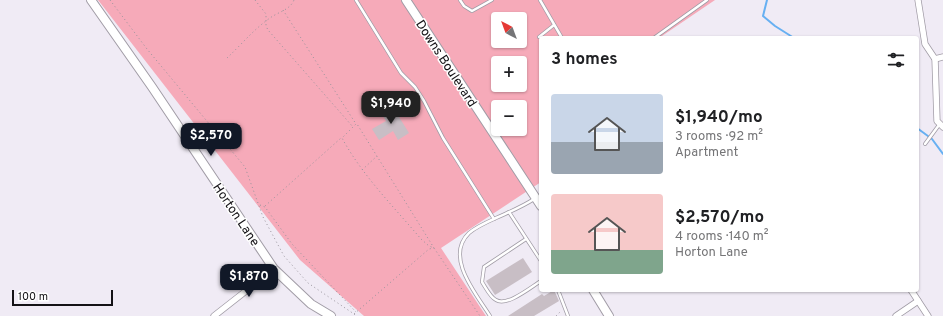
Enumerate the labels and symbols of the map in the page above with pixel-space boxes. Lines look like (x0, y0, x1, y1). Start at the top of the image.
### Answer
north arrow (491, 12, 527, 48)
street label: Downs Boulevard (411, 18, 479, 111)
pin: $1,940 (358, 91, 424, 125)
pin: $2,570 (178, 123, 244, 157)
street label: Horton Lane (208, 181, 262, 250)
pin: $1,870 (216, 264, 282, 298)
scale bar (12, 288, 113, 307)

